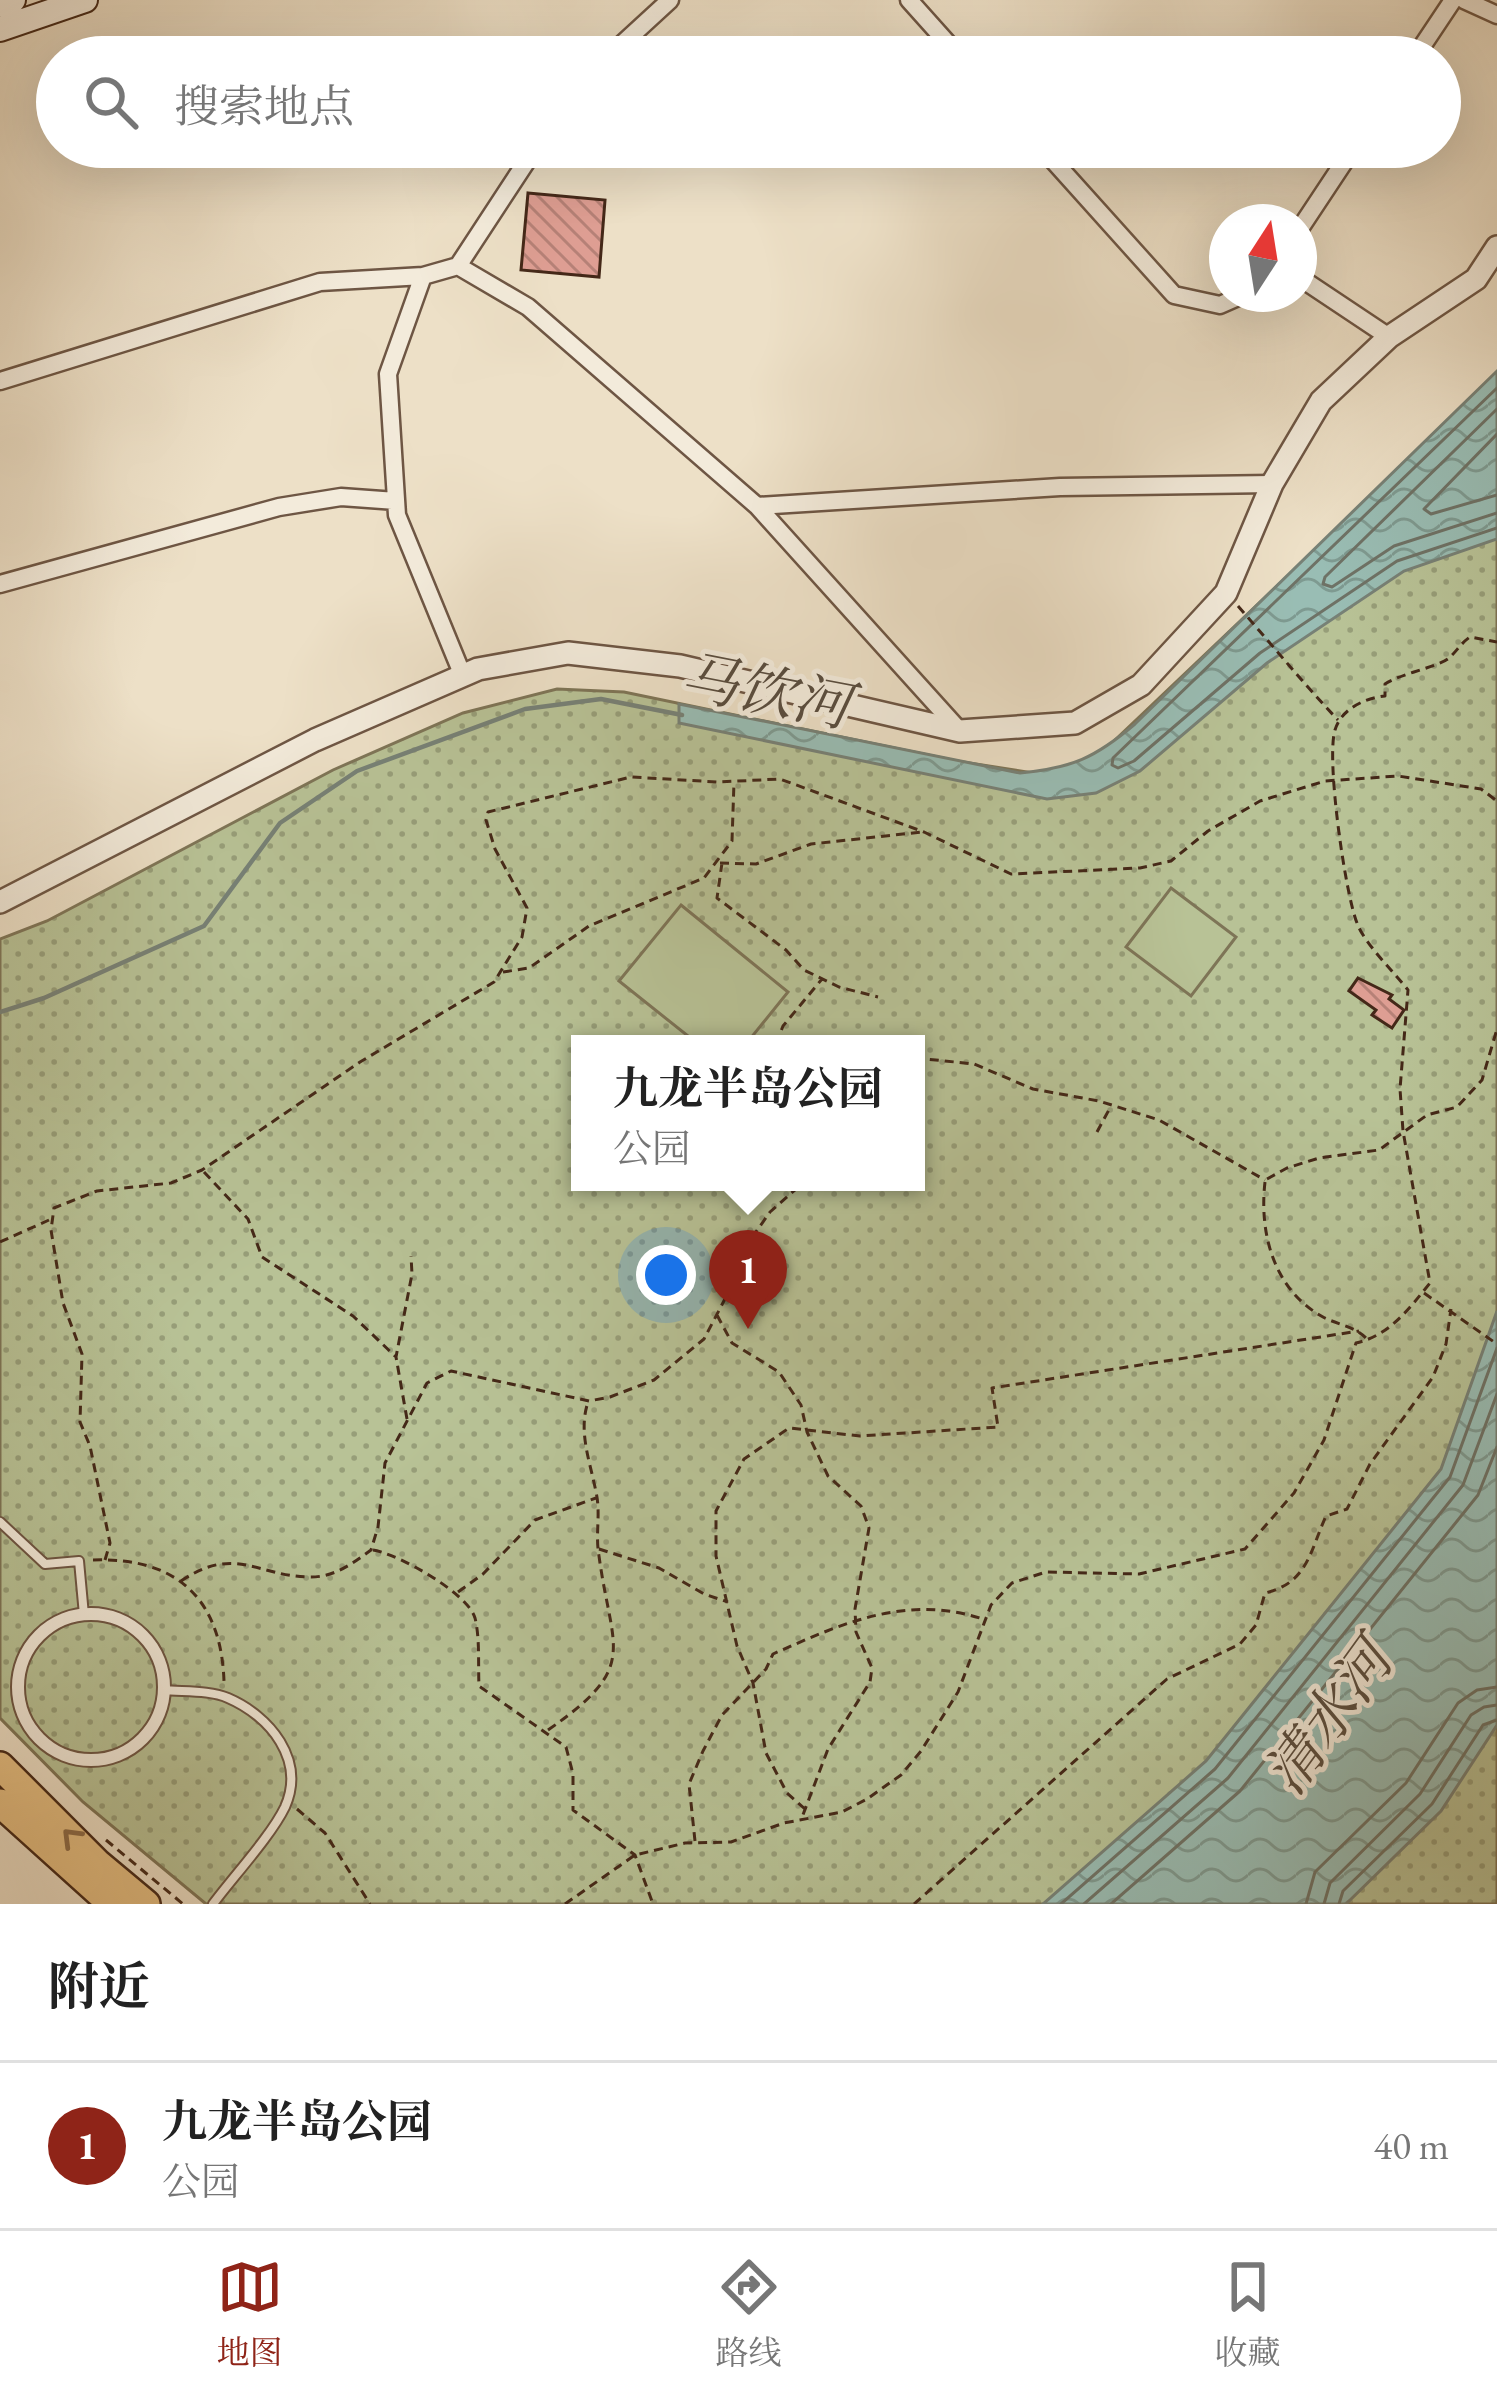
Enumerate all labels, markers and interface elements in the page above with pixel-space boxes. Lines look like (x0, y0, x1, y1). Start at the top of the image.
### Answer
search box (36, 36, 1461, 168)
icon: search (78, 69, 144, 135)
text: 搜索地点 (174, 77, 354, 135)
north arrow (1209, 204, 1317, 312)
water label: 马饮河 (675, 638, 866, 745)
popup (571, 1035, 925, 1191)
text: 九龙半岛公园 (613, 1059, 883, 1117)
text: 公园 (613, 1123, 691, 1174)
pin: 1 (709, 1230, 787, 1329)
your location (636, 1245, 696, 1305)
water label: 清水河 (1248, 1619, 1413, 1808)
one-way arrow (63, 1829, 85, 1851)
text: 附近 (48, 1953, 150, 2019)
text: 九龙半岛公园 (162, 2092, 432, 2150)
text: 1 (77, 2120, 97, 2171)
text: 40 m (1373, 2120, 1449, 2171)
text: 公园 (162, 2156, 240, 2207)
tab: 地图 (217, 2254, 283, 2374)
tab: 路线 (716, 2254, 782, 2374)
tab: 收藏 (1215, 2254, 1281, 2374)

